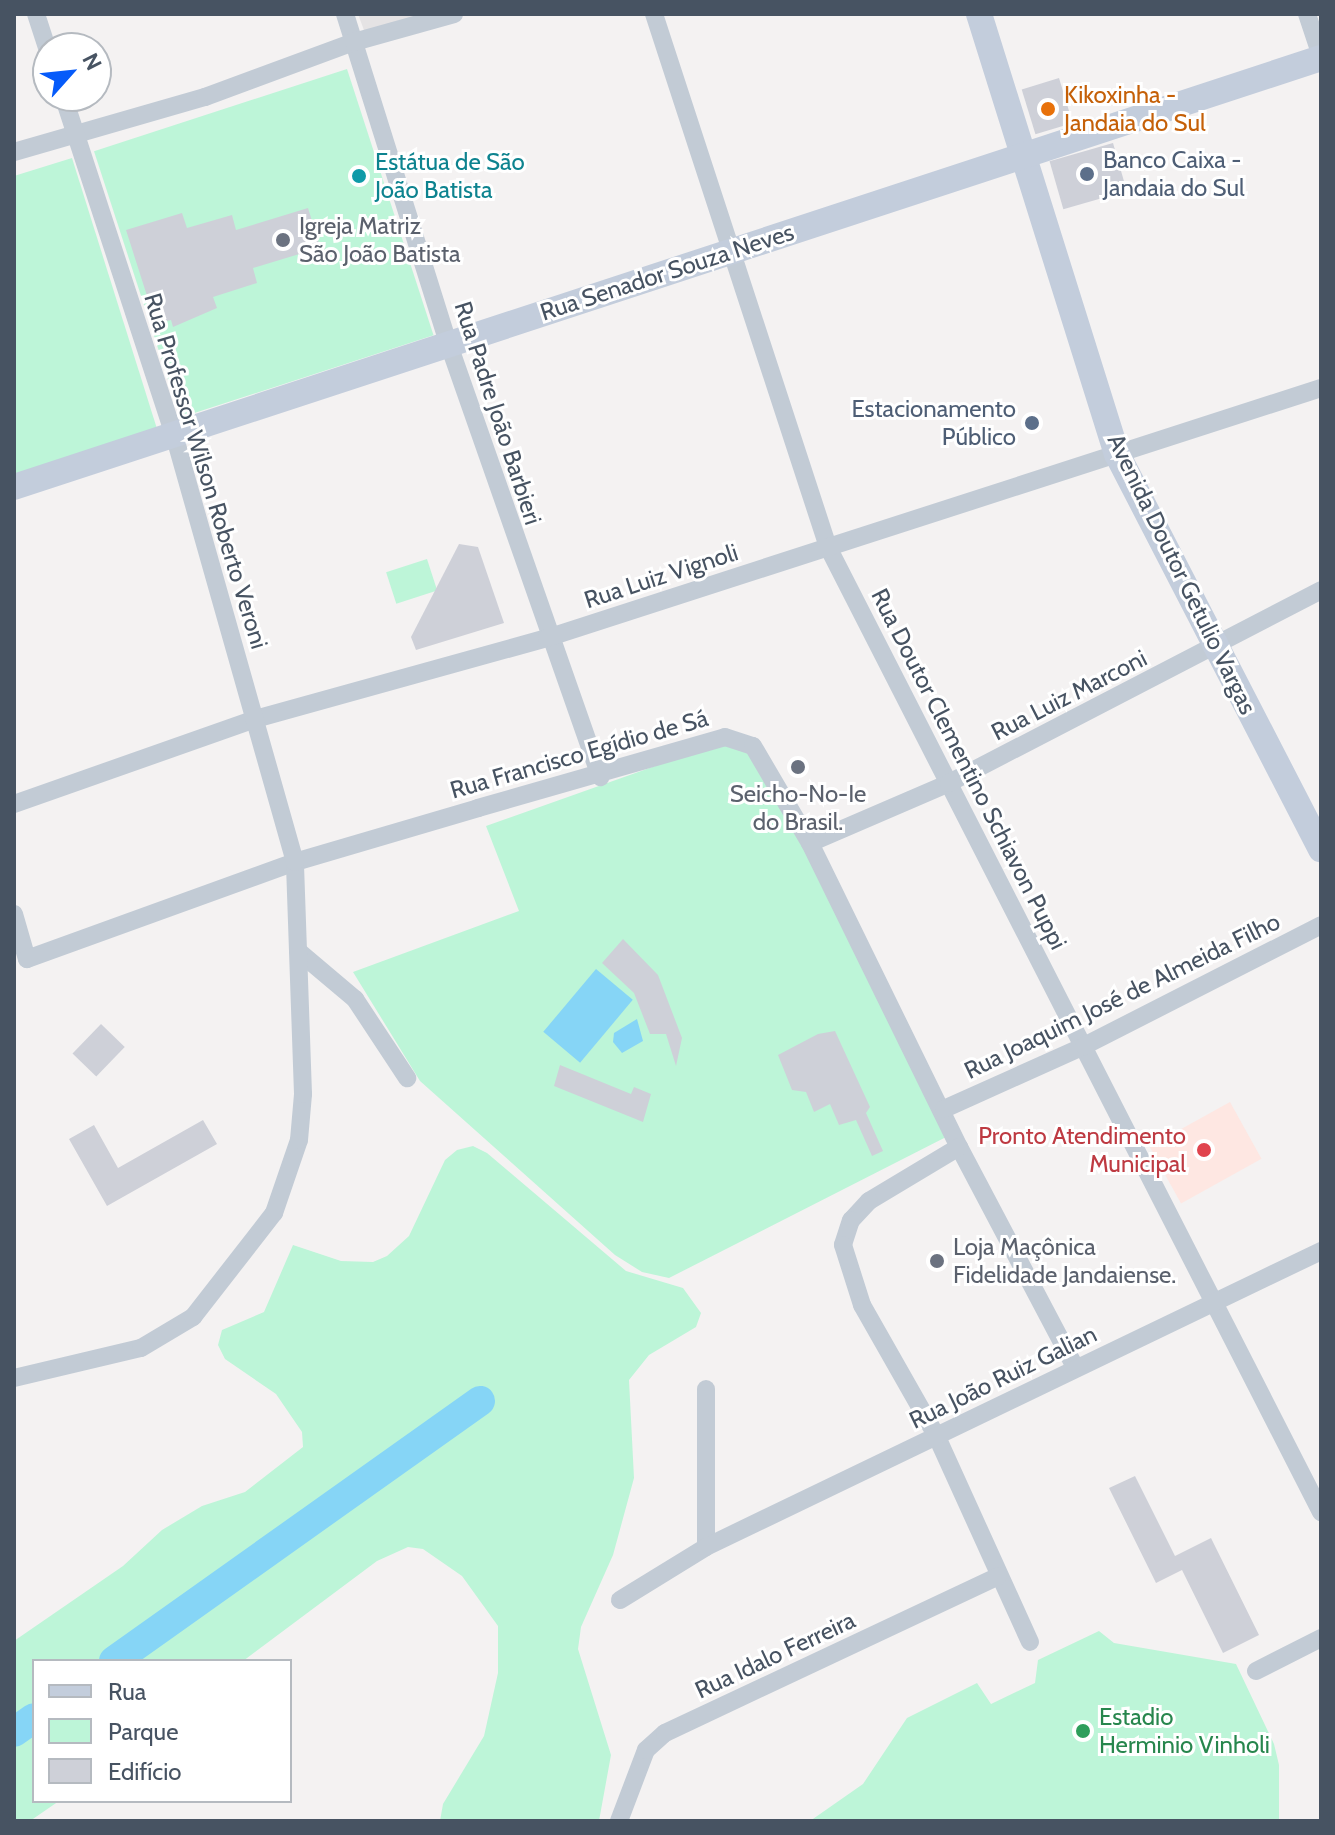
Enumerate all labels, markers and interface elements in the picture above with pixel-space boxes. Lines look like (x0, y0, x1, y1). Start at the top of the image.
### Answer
north arrow (32, 32, 112, 112)
text: N (76, 49, 108, 75)
place label: Kikoxinha - Jandaia do Sul (1064, 81, 1206, 137)
marker: Kikoxinha - Jandaia do Sul (1039, 100, 1057, 118)
place label: Banco Caixa - Jandaia do Sul (1103, 146, 1245, 202)
place label: Estátua de São João Batista (375, 148, 525, 204)
marker: Banco Caixa - Jandaia do Sul (1078, 165, 1096, 183)
marker: Estátua de São João Batista (350, 167, 368, 185)
place label: Igreja Matriz São João Batista (299, 212, 461, 268)
street label: Rua Senador Souza Neves (537, 217, 797, 327)
marker: Igreja Matriz São João Batista (274, 231, 292, 249)
street label: Rua Professor Wilson Roberto Veroni (138, 290, 274, 652)
street label: Rua Padre João Barbieri (448, 298, 548, 528)
place label: Estacionamento Público (851, 395, 1016, 451)
marker: Estacionamento Público (1023, 414, 1041, 432)
street label: Avenida Doutor Getulio Vargas (1102, 429, 1262, 719)
street label: Rua Luiz Vignoli (580, 538, 742, 614)
street label: Rua Doutor Clementino Schiavon Puppi (865, 584, 1073, 954)
street label: Rua Luiz Marconi (987, 643, 1151, 747)
street label: Rua Francisco Egídio de Sá (447, 703, 711, 805)
marker: Seicho-No-Ie do Brasil. (789, 758, 807, 776)
place label: Seicho-No-Ie do Brasil. (730, 780, 866, 836)
street label: Rua Joaquim José de Almeida Filho (959, 907, 1285, 1085)
place label: Pronto Atendimento Municipal (978, 1122, 1186, 1178)
marker: Pronto Atendimento Municipal (1193, 1139, 1215, 1161)
place label: Loja Maçônica Fidelidade Jandaiense. (953, 1233, 1176, 1289)
marker: Loja Maçônica Fidelidade Jandaiense. (928, 1252, 946, 1270)
street label: Rua João Ruiz Galian (905, 1319, 1101, 1435)
street label: Rua Idalo Ferreira (690, 1605, 860, 1705)
legend (32, 1659, 292, 1803)
text: Rua (108, 1677, 146, 1706)
place label: Estadio Herminio Vinholi (1099, 1703, 1270, 1759)
text: Parque (108, 1717, 178, 1746)
marker: Estadio Herminio Vinholi (1074, 1722, 1092, 1740)
text: Edifício (108, 1757, 182, 1786)

